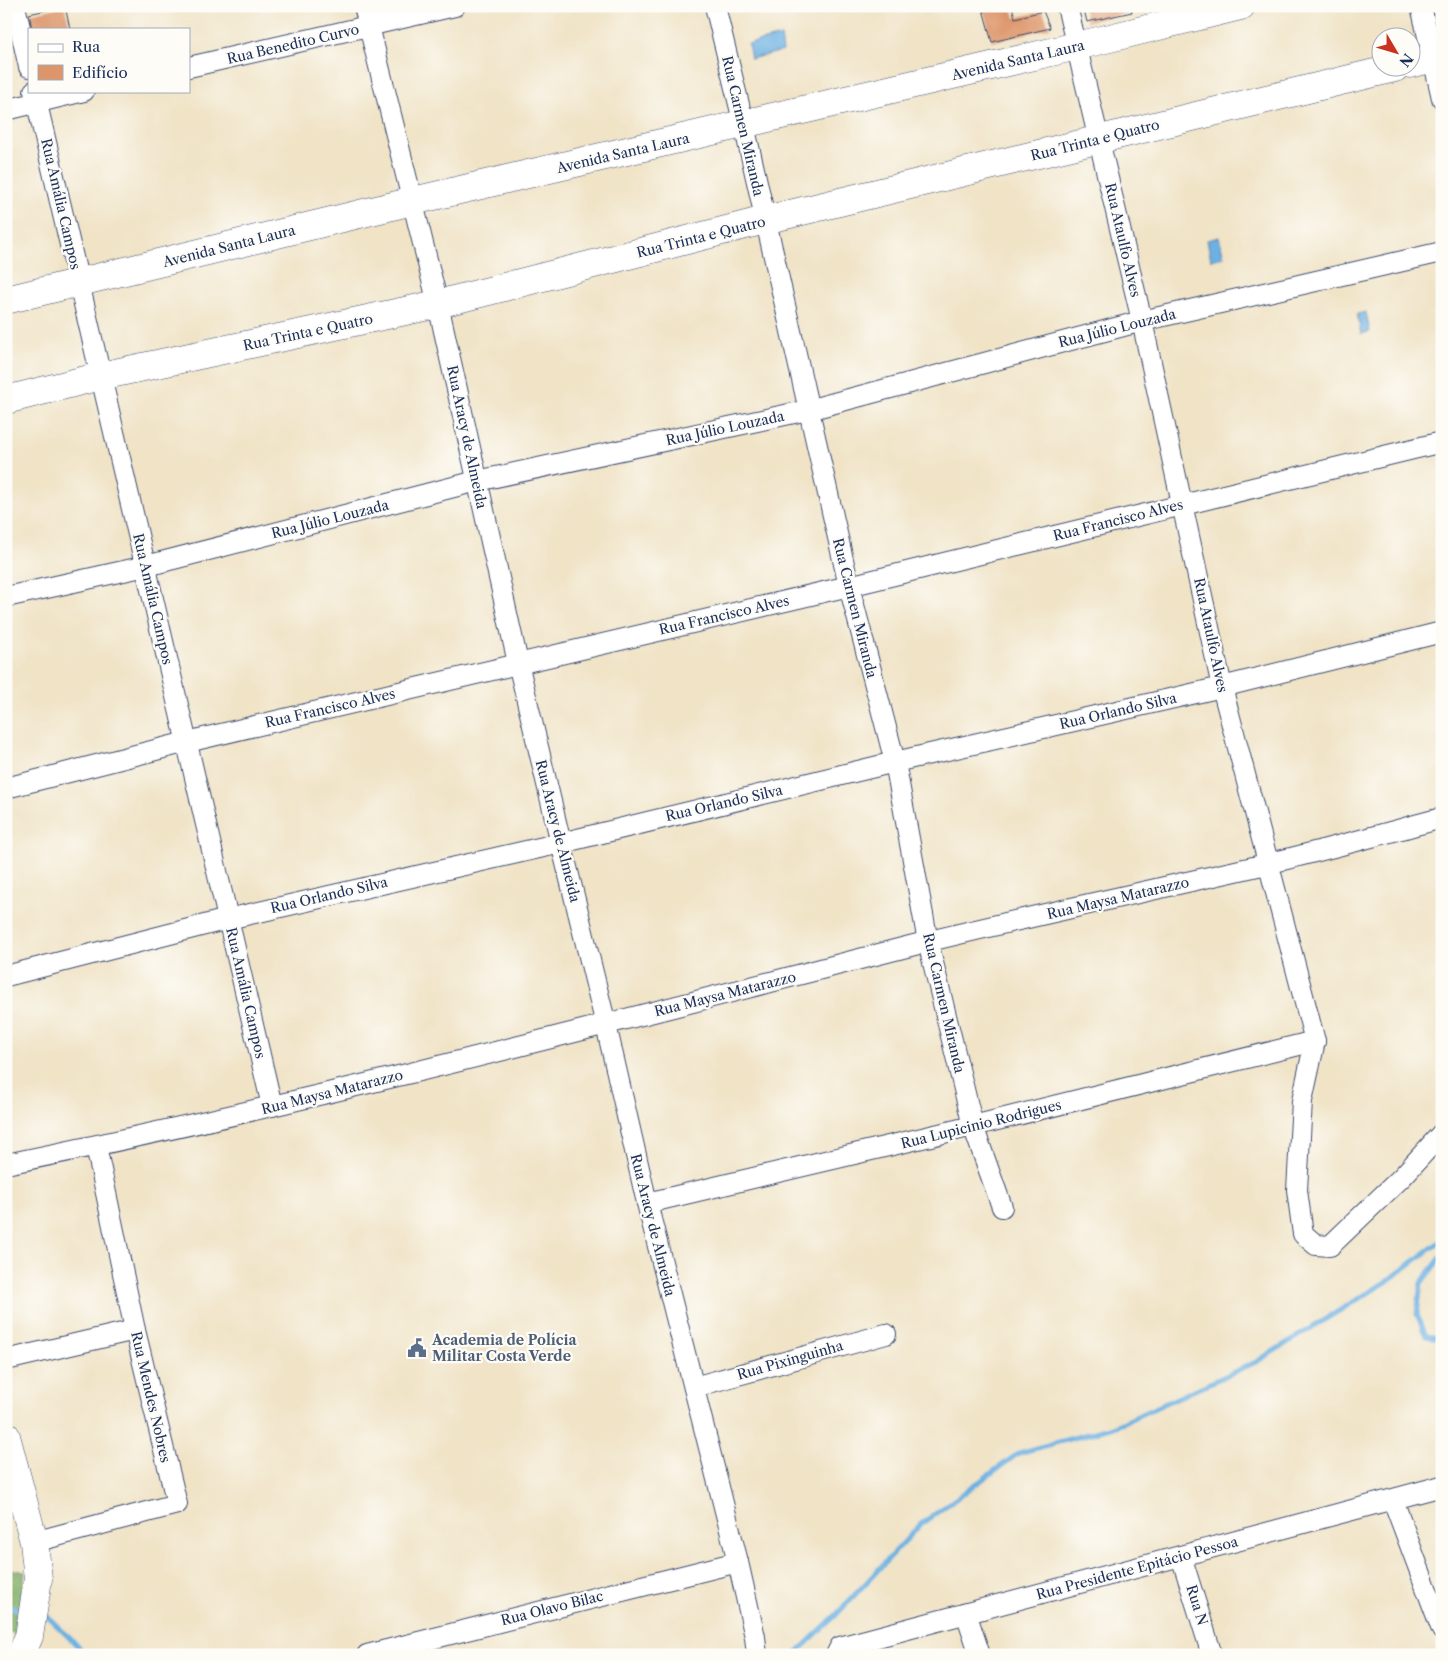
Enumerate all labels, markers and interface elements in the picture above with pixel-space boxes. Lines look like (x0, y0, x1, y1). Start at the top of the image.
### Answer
street label: Rua Benedito Curvo (225, 20, 361, 68)
legend (28, 28, 190, 92)
north arrow (1370, 28, 1420, 78)
street label: Avenida Santa Laura (949, 36, 1087, 84)
text: Rua (72, 37, 100, 56)
text: N (1395, 50, 1417, 70)
street label: Rua Carmen Miranda (718, 54, 768, 199)
text: Edifício (72, 63, 128, 82)
street label: Rua Trinta e Quatro (1029, 115, 1161, 165)
street label: Avenida Santa Laura (554, 129, 692, 177)
street label: Rua Amália Campos (37, 137, 85, 271)
street label: Rua Ataulfo Alves (1101, 181, 1145, 299)
street label: Rua Trinta e Quatro (635, 212, 767, 262)
street label: Avenida Santa Laura (160, 221, 298, 271)
street label: Rua Júlio Louzada (1056, 305, 1178, 351)
street label: Rua Trinta e Quatro (241, 309, 375, 355)
street label: Rua Aracy de Almeida (443, 364, 491, 511)
street label: Rua Júlio Louzada (664, 407, 786, 449)
street label: Rua Francisco Alves (1051, 495, 1185, 545)
street label: Rua Júlio Louzada (269, 496, 391, 542)
street label: Rua Amália Campos (129, 532, 177, 666)
street label: Rua Carmen Miranda (829, 536, 881, 680)
street label: Rua Ataulfo Alves (1190, 576, 1232, 694)
street label: Rua Francisco Alves (657, 591, 791, 639)
street label: Rua Francisco Alves (263, 684, 397, 732)
street label: Rua Orlando Silva (1058, 689, 1179, 733)
street label: Rua Aracy de Almeida (532, 758, 585, 905)
street label: Rua Orlando Silva (664, 781, 785, 825)
street label: Rua Orlando Silva (269, 873, 390, 917)
street label: Rua Maysa Matarazzo (1045, 873, 1191, 923)
street label: Rua Amália Campos (222, 926, 270, 1060)
street label: Rua Carmen Miranda (919, 931, 969, 1076)
street label: Rua Maysa Matarazzo (652, 968, 798, 1020)
street label: Rua Maysa Matarazzo (259, 1066, 405, 1118)
street label: Rua Lupicinio Rodrigues (899, 1095, 1063, 1153)
street label: Rua Aracy de Almeida (627, 1152, 680, 1299)
street label: Rua Mendes Nobres (127, 1330, 175, 1464)
place label: Academia de Polícia Militar Costa Verde (431, 1331, 578, 1365)
street label: Rua Pixinguinha (735, 1336, 846, 1384)
public building icon: Academia de Polícia Militar Costa Verde (406, 1337, 428, 1359)
street label: Rua Presidente Epitácio Pessoa (1034, 1532, 1241, 1604)
street label: Rua N (1182, 1583, 1212, 1628)
street label: Rua Olavo Bilac (499, 1587, 605, 1629)

